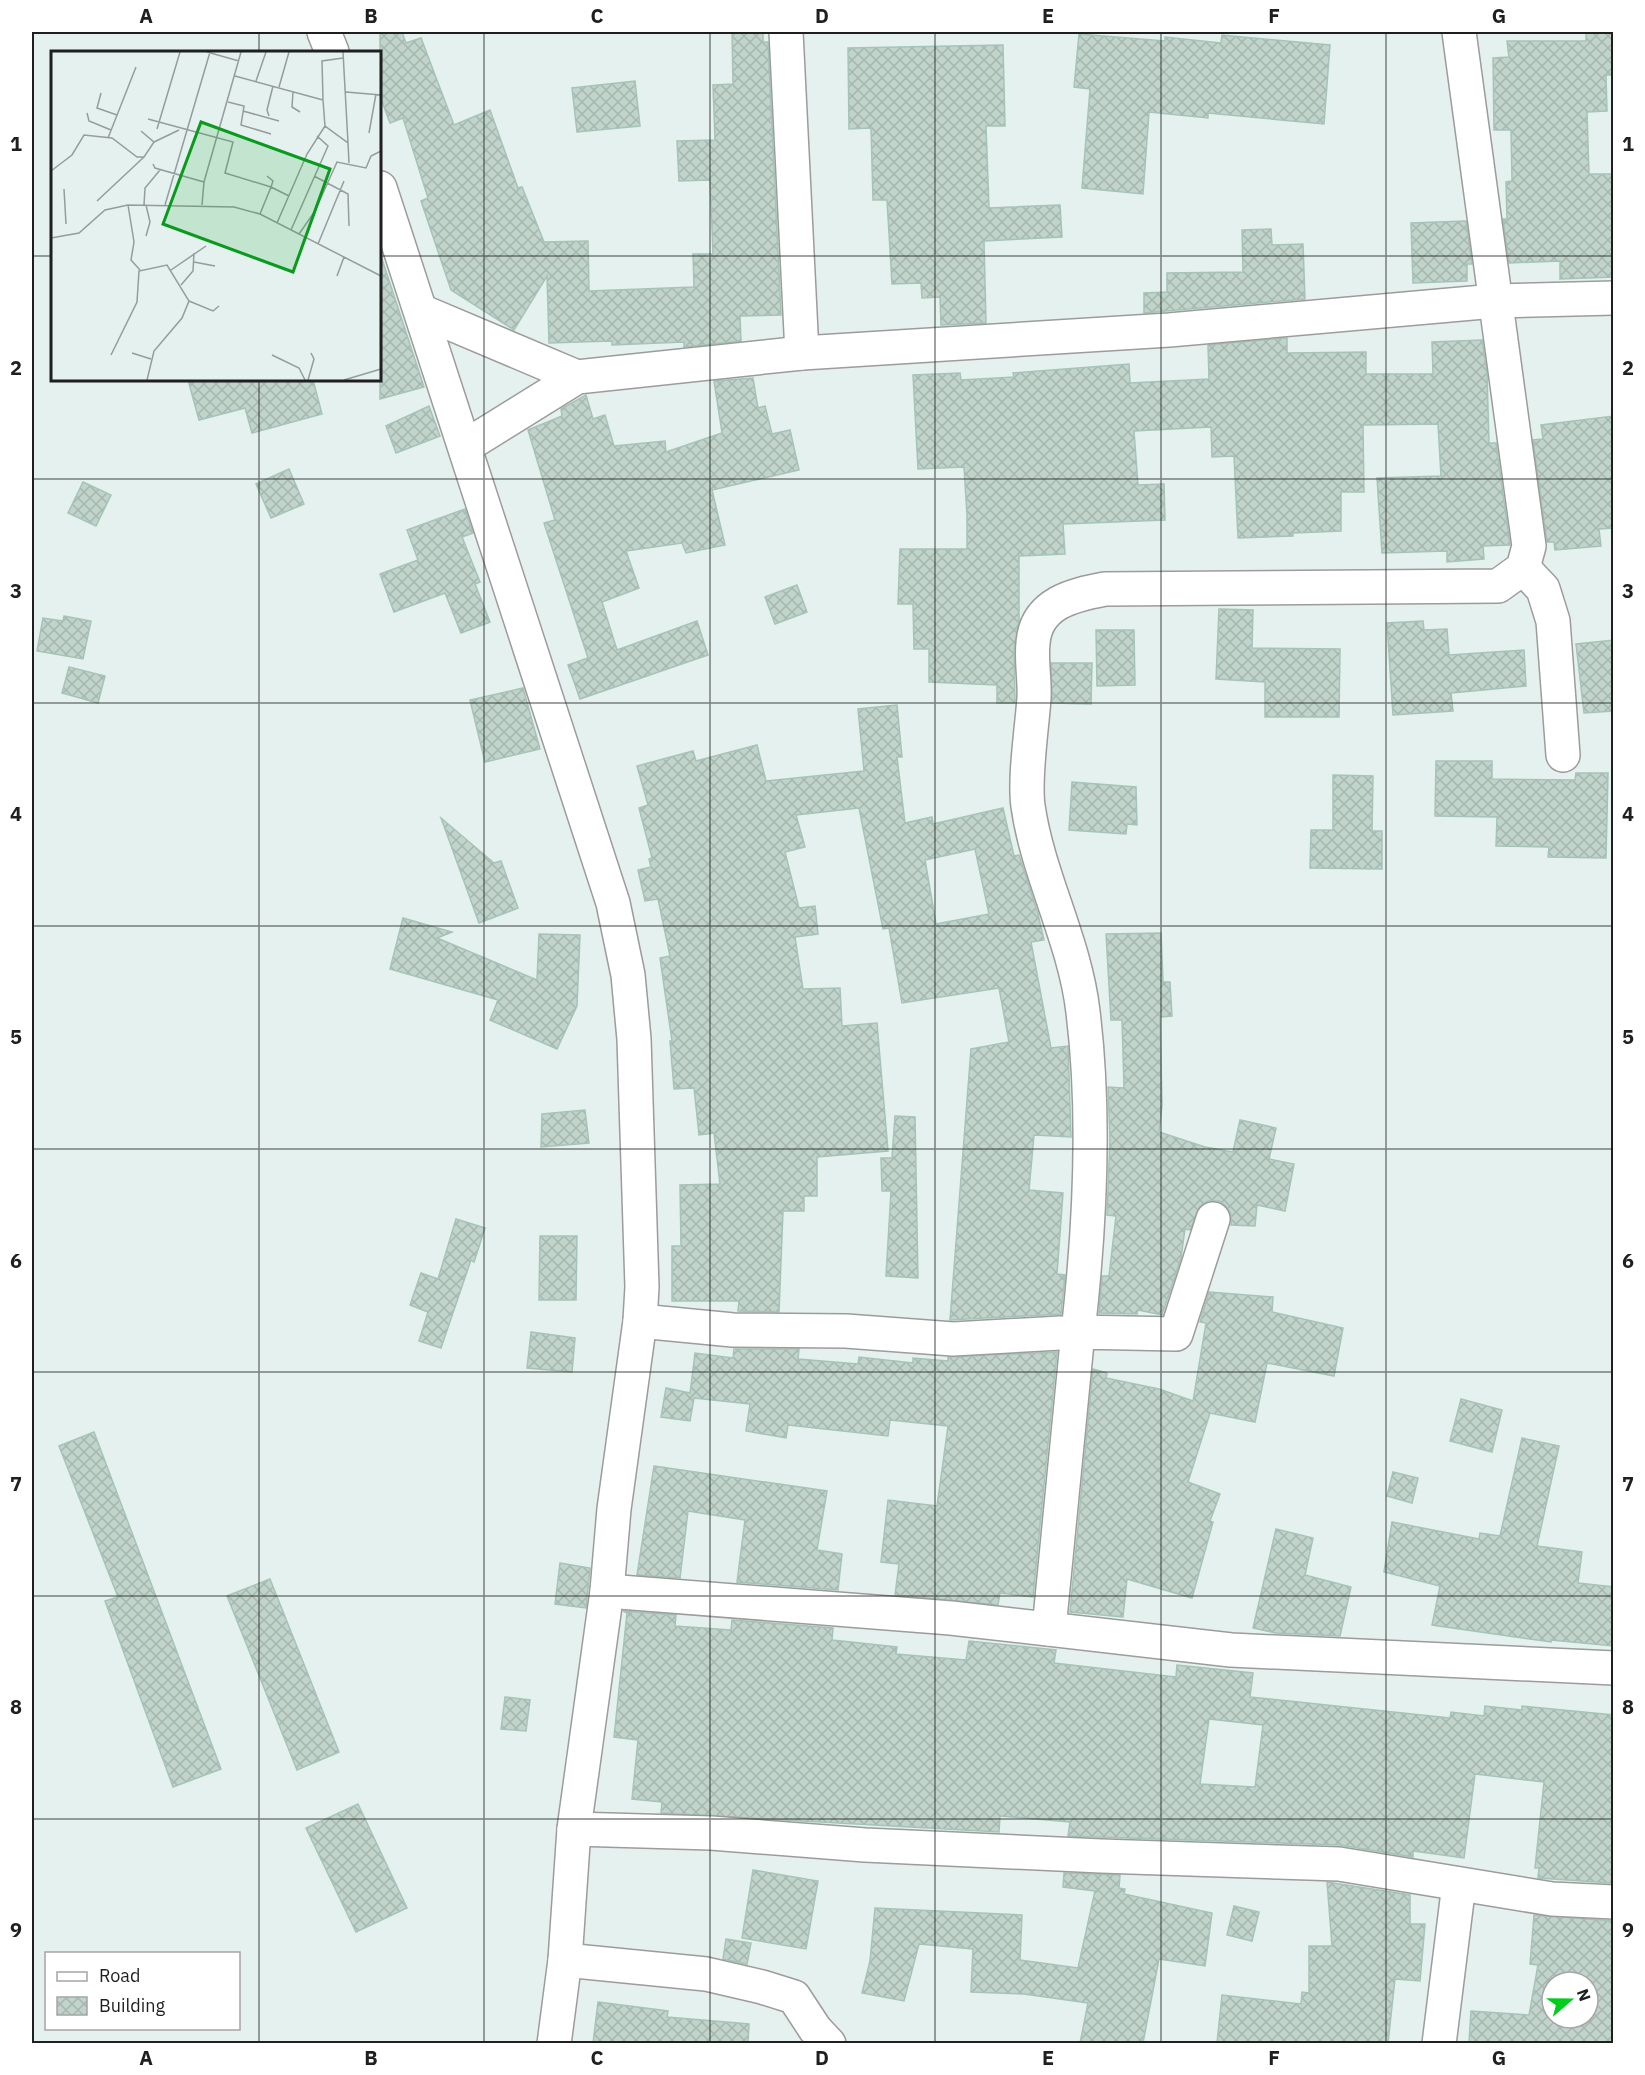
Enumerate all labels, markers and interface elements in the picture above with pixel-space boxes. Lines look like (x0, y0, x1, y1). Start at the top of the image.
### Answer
text: A (139, 2, 153, 29)
text: B (364, 2, 378, 29)
text: C (590, 2, 604, 29)
text: D (815, 2, 829, 29)
text: E (1042, 2, 1054, 29)
text: F (1268, 2, 1280, 29)
text: G (1492, 2, 1506, 29)
inset map (51, 51, 381, 381)
text: 1 (10, 130, 22, 157)
text: 1 (1622, 130, 1634, 157)
text: 2 (10, 354, 22, 381)
text: 2 (1622, 354, 1634, 381)
text: 3 (10, 577, 22, 604)
text: 3 (1622, 577, 1634, 604)
text: 4 (10, 800, 22, 827)
text: 4 (1622, 800, 1634, 827)
text: 5 (10, 1023, 22, 1050)
text: 5 (1622, 1023, 1634, 1050)
text: 6 (10, 1247, 22, 1274)
text: 6 (1622, 1247, 1634, 1274)
text: 7 (10, 1470, 22, 1497)
text: 7 (1622, 1470, 1634, 1497)
text: 8 (10, 1693, 22, 1720)
text: 8 (1622, 1693, 1634, 1720)
text: 9 (10, 1916, 22, 1943)
text: 9 (1622, 1916, 1634, 1943)
legend (45, 1952, 240, 2030)
text: Road (99, 1964, 140, 1987)
north arrow (1540, 1970, 1600, 2030)
text: N (1573, 1986, 1595, 2004)
text: Building (99, 1994, 166, 2017)
text: A (139, 2044, 153, 2071)
text: B (364, 2044, 378, 2071)
text: C (590, 2044, 604, 2071)
text: D (815, 2044, 829, 2071)
text: E (1042, 2044, 1054, 2071)
text: F (1268, 2044, 1280, 2071)
text: G (1492, 2044, 1506, 2071)

